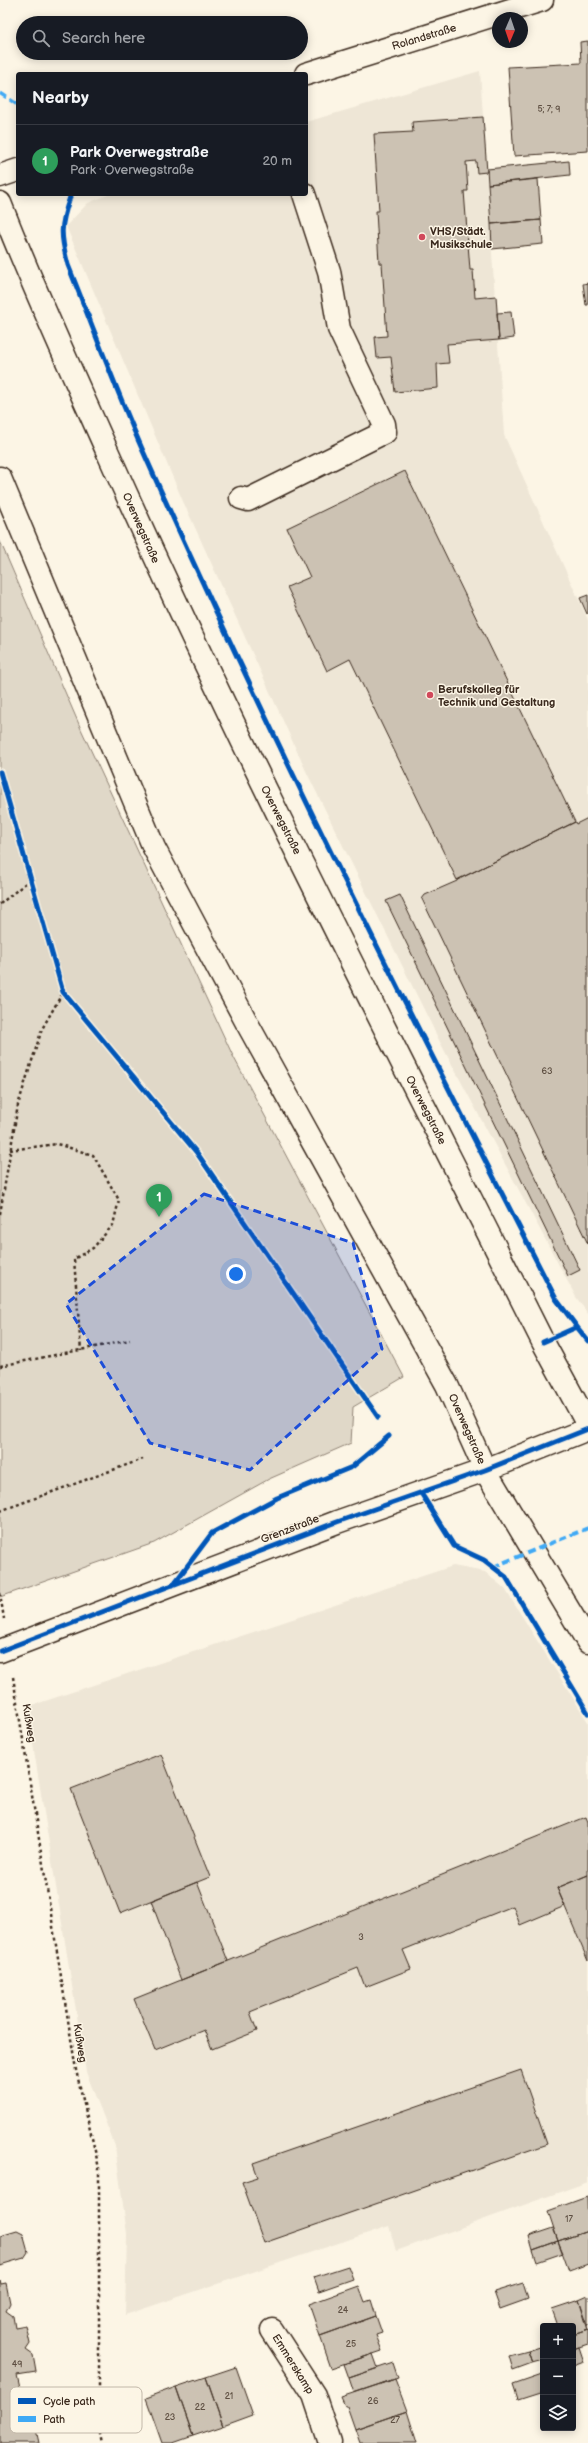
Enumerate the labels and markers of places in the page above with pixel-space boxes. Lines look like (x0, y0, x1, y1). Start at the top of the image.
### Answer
place label: VHS/Städt. Musikschule (430, 225, 492, 251)
marker: VHS/Städt. Musikschule (417, 232, 427, 242)
place label: Berufskolleg für Technik und Gestaltung (438, 683, 555, 709)
marker: Berufskolleg für Technik und Gestaltung (425, 690, 435, 700)
pin: 1 (146, 1184, 172, 1217)

